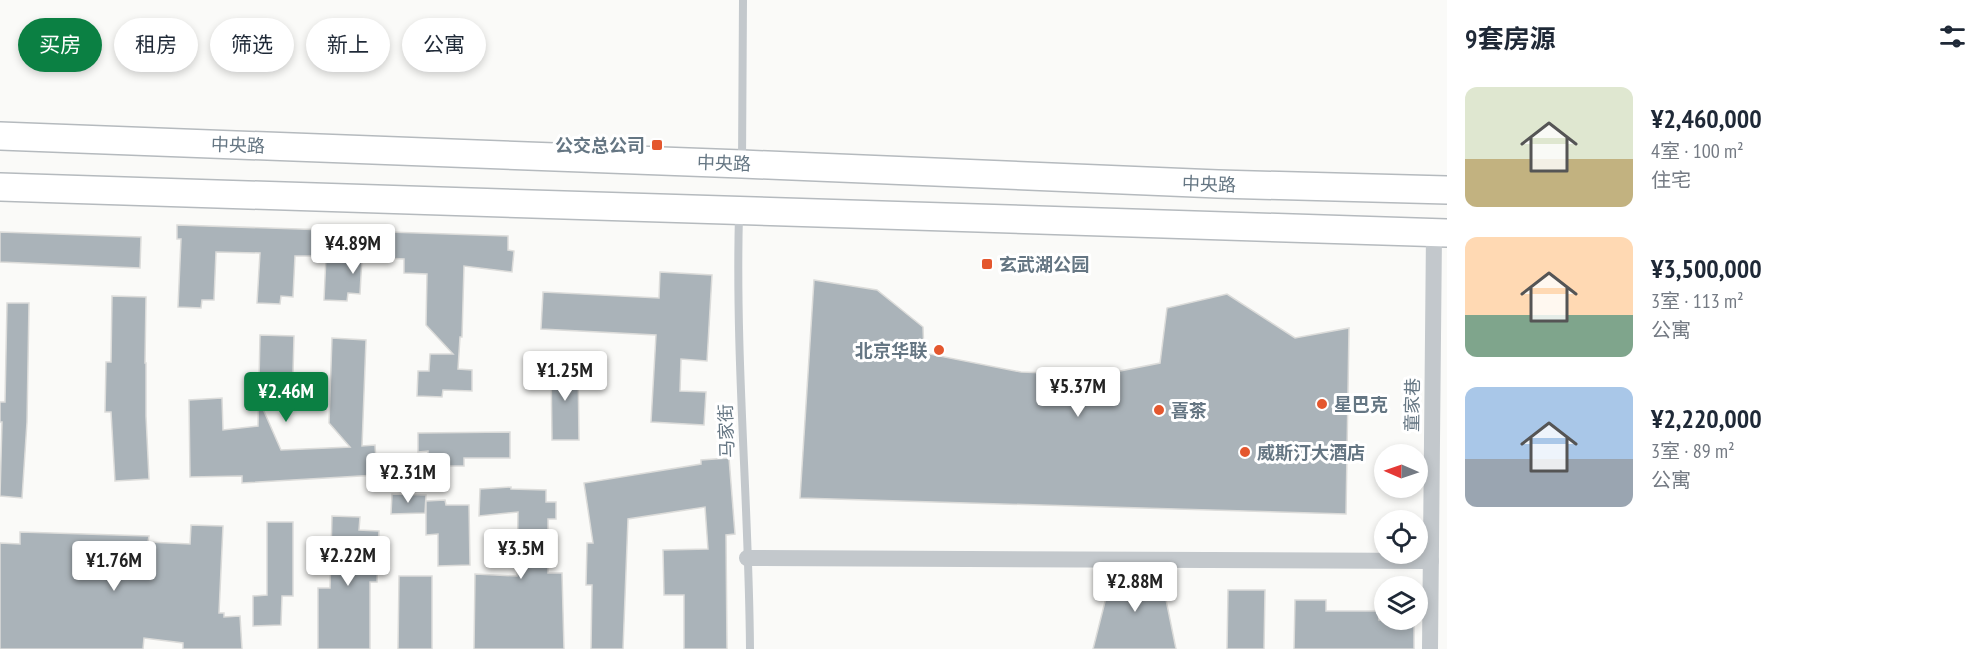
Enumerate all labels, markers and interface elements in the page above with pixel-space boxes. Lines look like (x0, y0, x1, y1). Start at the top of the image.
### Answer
chip: 买房 (18, 18, 102, 72)
chip: 租房 (114, 18, 198, 72)
chip: 筛选 (210, 18, 294, 72)
chip: 新上 (306, 18, 390, 72)
chip: 公寓 (402, 18, 486, 72)
icon: filters (1936, 20, 1969, 53)
text: 9套房源 (1465, 22, 1555, 55)
text: ¥2,460,000 (1651, 102, 1762, 135)
icon: home (1513, 111, 1585, 183)
street label: 中央路 (211, 133, 265, 157)
place label: 公交总公司 (555, 134, 645, 157)
marker: 公交总公司 (650, 138, 664, 152)
text: 4室 · 100 m² (1651, 138, 1744, 164)
street label: 中央路 (697, 151, 751, 175)
text: 住宅 (1651, 167, 1691, 193)
street label: 中央路 (1182, 172, 1236, 196)
pin: ¥4.89M (304, 224, 402, 275)
text: ¥4.89M (325, 230, 381, 256)
text: ¥3,500,000 (1651, 252, 1762, 285)
place label: 玄武湖公园 (999, 253, 1089, 276)
marker: 玄武湖公园 (980, 257, 994, 271)
icon: home (1513, 261, 1585, 333)
text: 3室 · 113 m² (1651, 288, 1744, 314)
text: 公寓 (1651, 317, 1691, 343)
place label: 北京华联 (855, 339, 928, 362)
marker: 北京华联 (932, 343, 946, 357)
pin: ¥1.25M (516, 351, 614, 402)
text: ¥1.25M (537, 357, 593, 383)
pin: ¥5.37M (1029, 367, 1127, 418)
pin: ¥2.46M (237, 372, 335, 423)
text: ¥5.37M (1050, 373, 1106, 399)
text: ¥2.46M (258, 378, 314, 404)
street label: 童家巷 (1400, 378, 1424, 432)
place label: 星巴克 (1334, 393, 1388, 416)
marker: 星巴克 (1315, 397, 1329, 411)
place label: 喜茶 (1171, 399, 1207, 422)
text: ¥2,220,000 (1651, 402, 1762, 435)
marker: 喜茶 (1152, 403, 1166, 417)
street label: 马家街 (714, 404, 738, 458)
icon: home (1513, 411, 1585, 483)
text: 3室 · 89 m² (1651, 438, 1735, 464)
place label: 威斯汀大酒店 (1257, 441, 1365, 464)
north arrow (1374, 444, 1428, 498)
map controls (1374, 444, 1428, 630)
marker: 威斯汀大酒店 (1238, 445, 1252, 459)
pin: ¥2.31M (359, 453, 457, 504)
text: ¥2.31M (380, 459, 436, 485)
text: 公寓 (1651, 467, 1691, 493)
button: locate (1374, 510, 1428, 564)
pin: ¥3.5M (479, 529, 563, 580)
text: ¥3.5M (498, 535, 544, 561)
pin: ¥2.22M (299, 536, 397, 587)
pin: ¥1.76M (65, 541, 163, 592)
text: ¥2.22M (320, 542, 376, 568)
text: ¥1.76M (86, 547, 142, 573)
pin: ¥2.88M (1086, 562, 1184, 613)
text: ¥2.88M (1107, 568, 1163, 594)
button: layers (1374, 576, 1428, 630)

